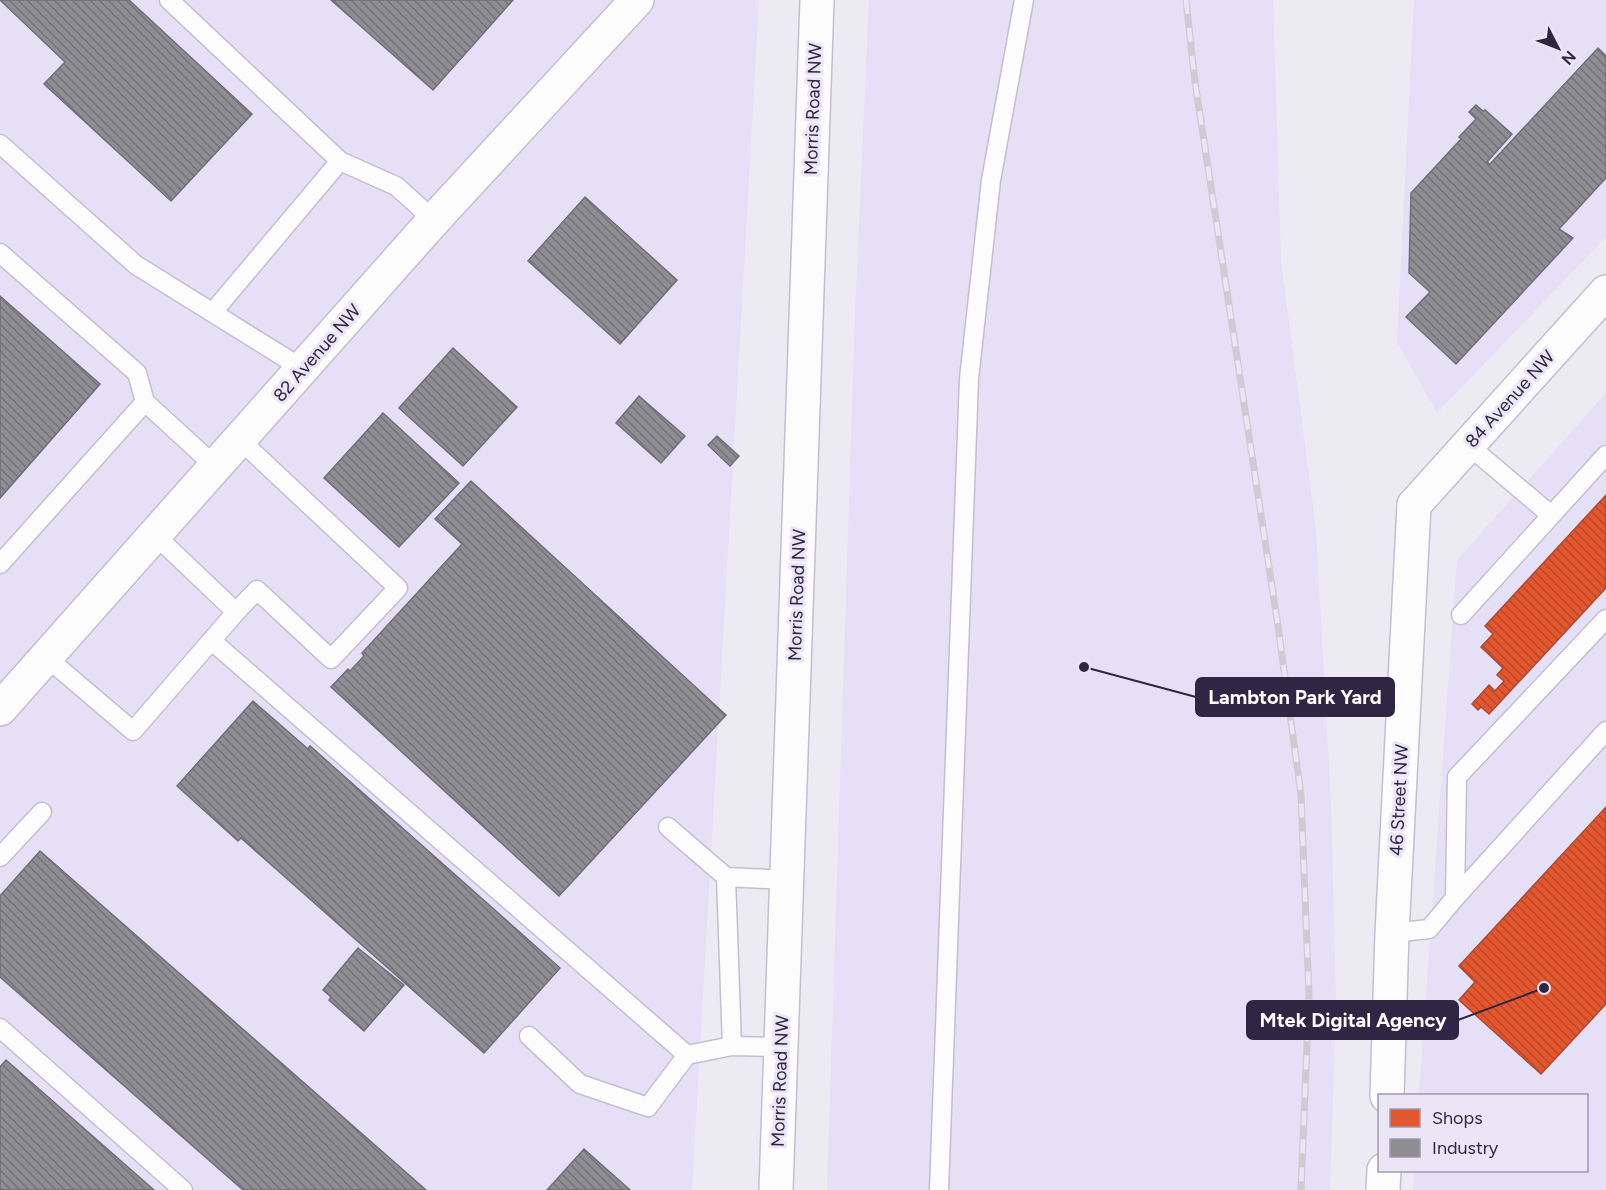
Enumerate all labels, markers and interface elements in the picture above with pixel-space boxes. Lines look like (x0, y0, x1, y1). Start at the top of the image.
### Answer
north arrow (1528, 18, 1588, 78)
street label: Morris Road NW (800, 42, 826, 175)
text: N (1558, 47, 1580, 69)
street label: 82 Avenue NW (269, 299, 366, 406)
street label: 84 Avenue NW (1461, 345, 1560, 452)
street label: Morris Road NW (784, 528, 810, 661)
callout: Lambton Park Yard (1196, 678, 1394, 716)
text: Lambton Park Yard (1208, 685, 1382, 709)
street label: 46 Street NW (1385, 743, 1413, 856)
callout: Mtek Digital Agency (1247, 1001, 1458, 1039)
text: Mtek Digital Agency (1260, 1008, 1447, 1032)
street label: Morris Road NW (767, 1014, 793, 1147)
legend (1378, 1094, 1588, 1172)
text: Shops (1432, 1107, 1483, 1129)
text: Industry (1432, 1137, 1499, 1159)

